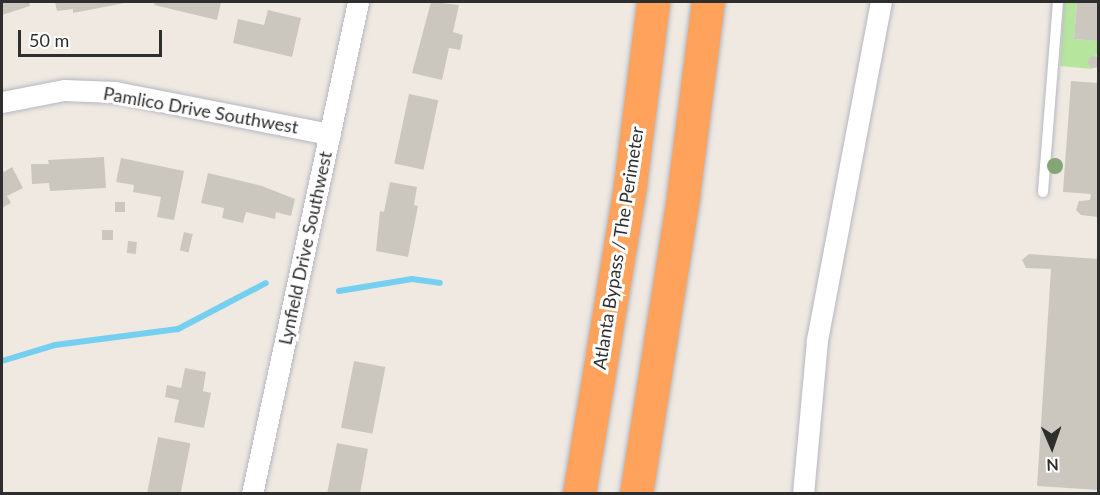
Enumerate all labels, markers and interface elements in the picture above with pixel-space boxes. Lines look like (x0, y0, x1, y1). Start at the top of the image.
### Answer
scale bar (21, 18, 165, 56)
text: 50 m (29, 29, 69, 51)
street label: Pamlico Drive Southwest (102, 82, 300, 138)
street label: Atlanta Bypass / The Perimeter (588, 125, 648, 371)
street label: Lynfield Drive Southwest (274, 149, 336, 347)
north arrow (1022, 417, 1082, 477)
text: N (1046, 456, 1059, 475)

